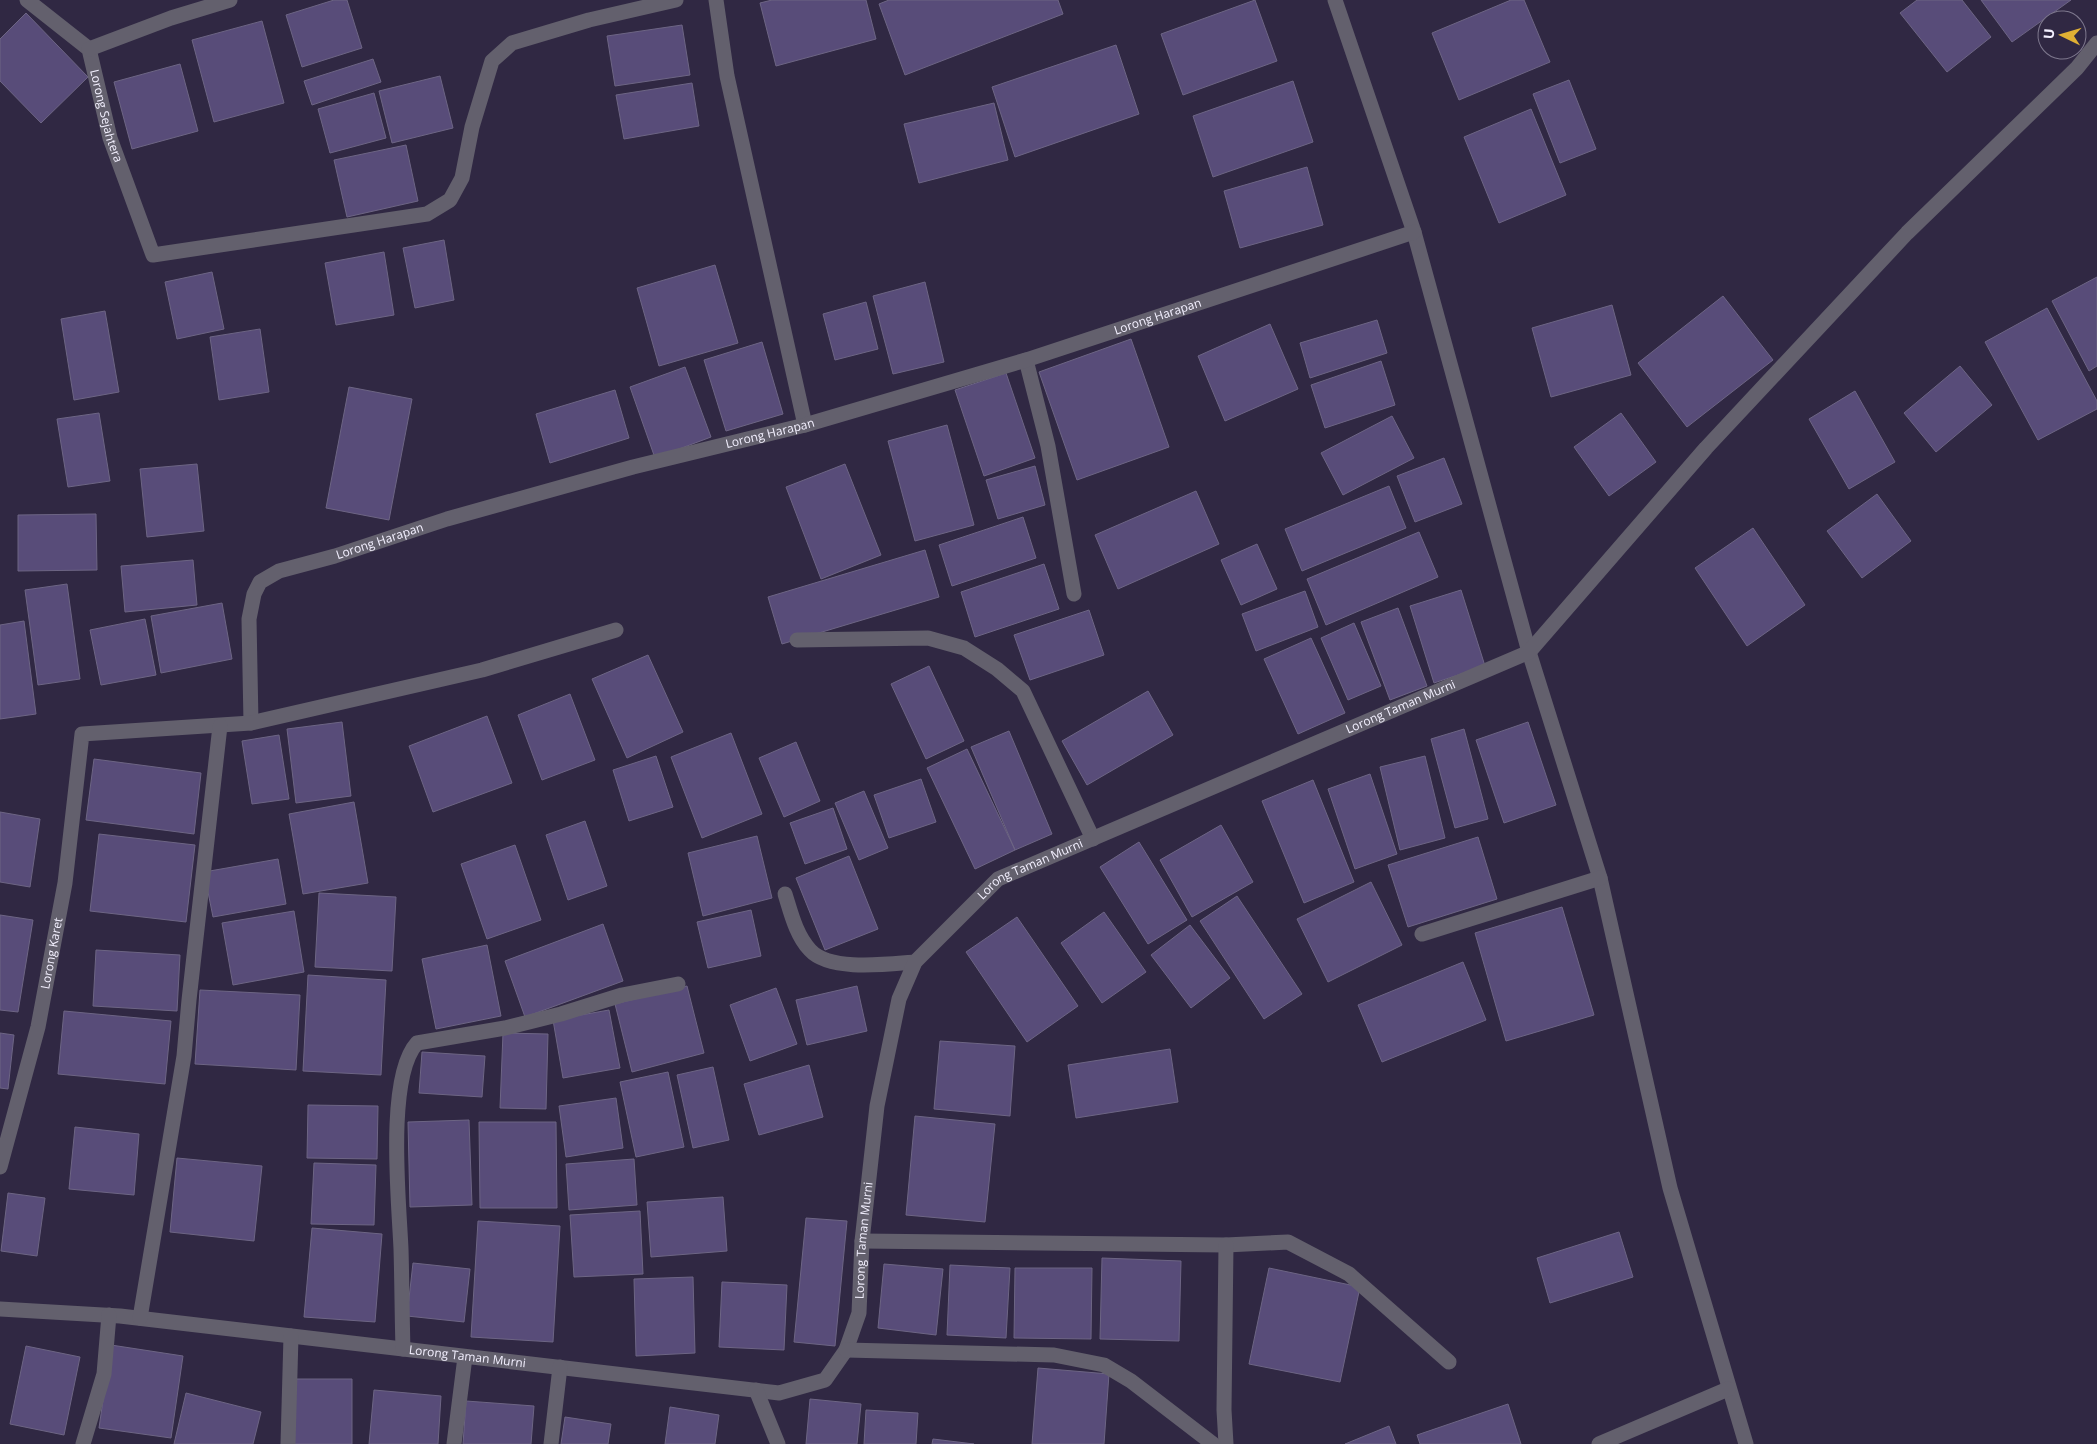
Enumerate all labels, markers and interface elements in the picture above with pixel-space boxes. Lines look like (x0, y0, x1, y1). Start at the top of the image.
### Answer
north arrow (2037, 10, 2087, 60)
text: U (2039, 28, 2058, 40)
street label: Lorong Sejahtera (86, 68, 127, 165)
street label: Lorong Harapan (1112, 294, 1203, 338)
street label: Lorong Harapan (724, 414, 816, 452)
street label: Lorong Harapan (334, 518, 426, 563)
street label: Lorong Taman Murni (1343, 675, 1458, 737)
street label: Lorong Taman Murni (973, 835, 1085, 903)
street label: Lorong Karet (36, 916, 66, 990)
street label: Lorong Taman Murni (851, 1181, 877, 1299)
street label: Lorong Taman Murni (408, 1341, 527, 1371)

